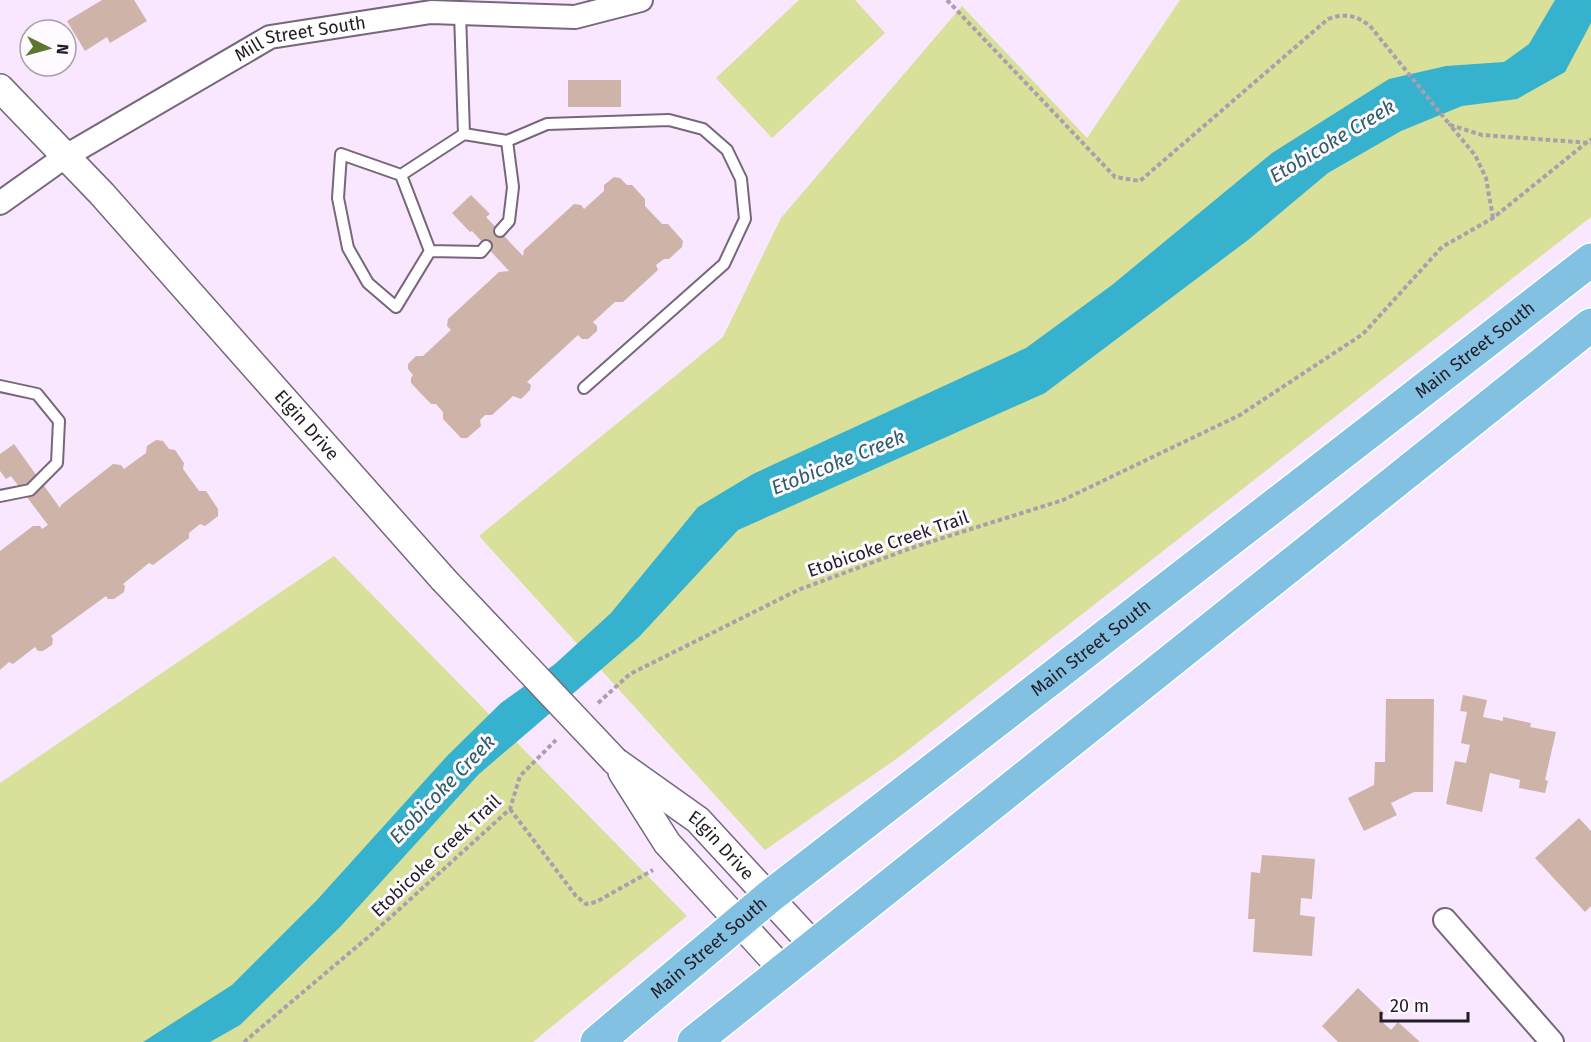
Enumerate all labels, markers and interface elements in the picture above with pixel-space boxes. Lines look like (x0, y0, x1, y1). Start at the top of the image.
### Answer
street label: Mill Street South (231, 11, 367, 66)
north arrow (18, 18, 78, 78)
text: N (53, 43, 72, 55)
water label: Etobicoke Creek (1265, 94, 1399, 188)
street label: Main Street South (1411, 297, 1539, 403)
street label: Elgin Drive (270, 385, 344, 465)
water label: Etobicoke Creek (768, 424, 908, 500)
street label: Etobicoke Creek Trail (804, 506, 972, 582)
street label: Main Street South (1026, 594, 1155, 701)
water label: Etobicoke Creek (384, 730, 500, 848)
street label: Etobicoke Creek Trail (367, 790, 505, 922)
street label: Elgin Drive (684, 806, 759, 885)
street label: Main Street South (646, 893, 771, 1003)
scale bar (1381, 985, 1468, 1023)
text: 20 m (1390, 995, 1429, 1017)

